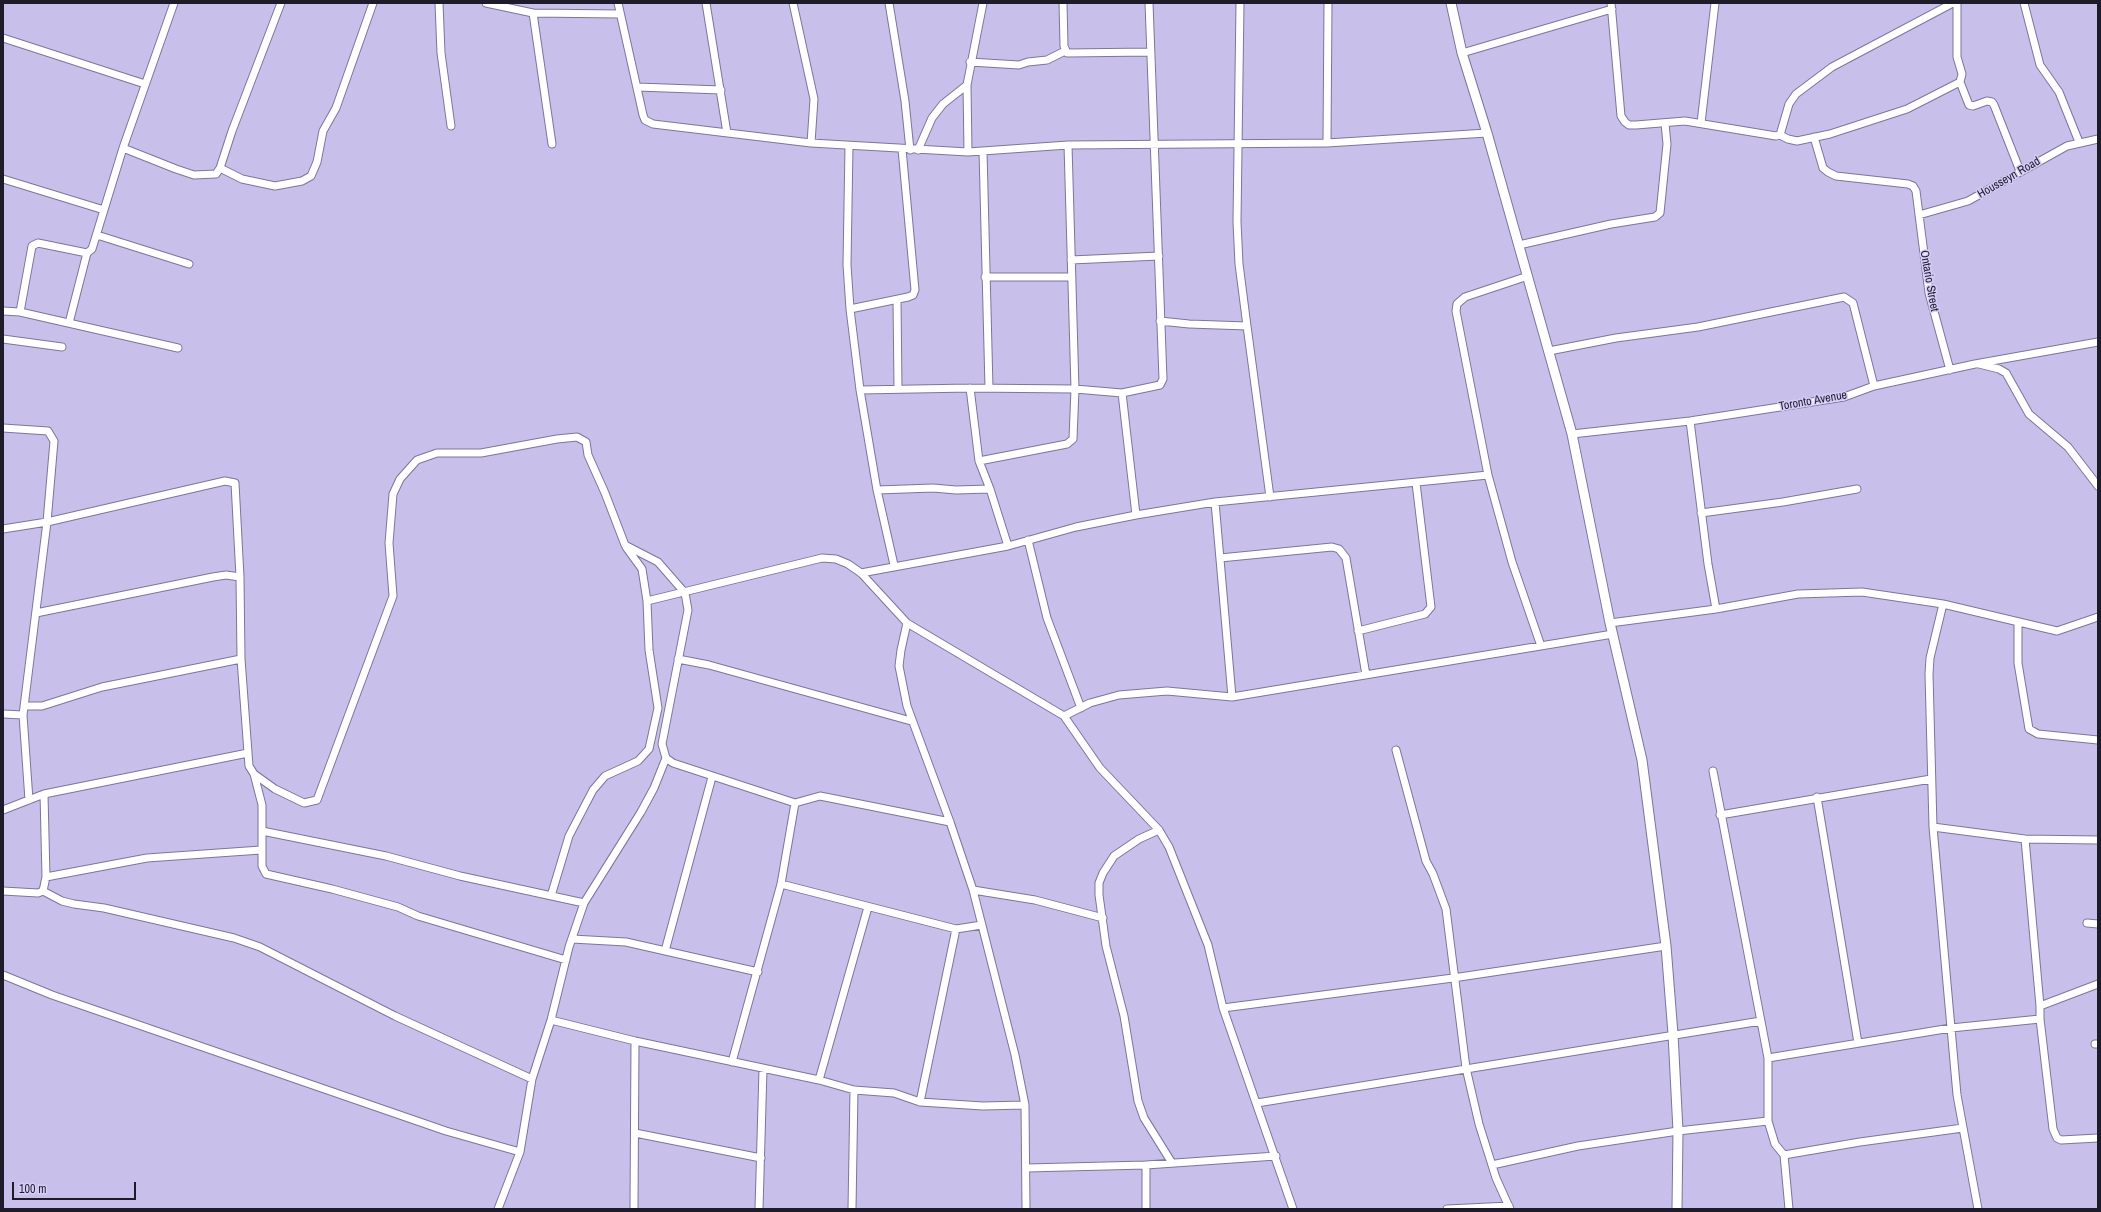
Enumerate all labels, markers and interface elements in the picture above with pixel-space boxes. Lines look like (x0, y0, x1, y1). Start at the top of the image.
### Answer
street label: Housseyn Road (1975, 154, 2043, 202)
street label: Ontario Street (1917, 249, 1941, 313)
street label: Toronto Avenue (1778, 388, 1848, 414)
scale bar (14, 1174, 138, 1200)
text: 100 m (19, 1181, 46, 1197)

